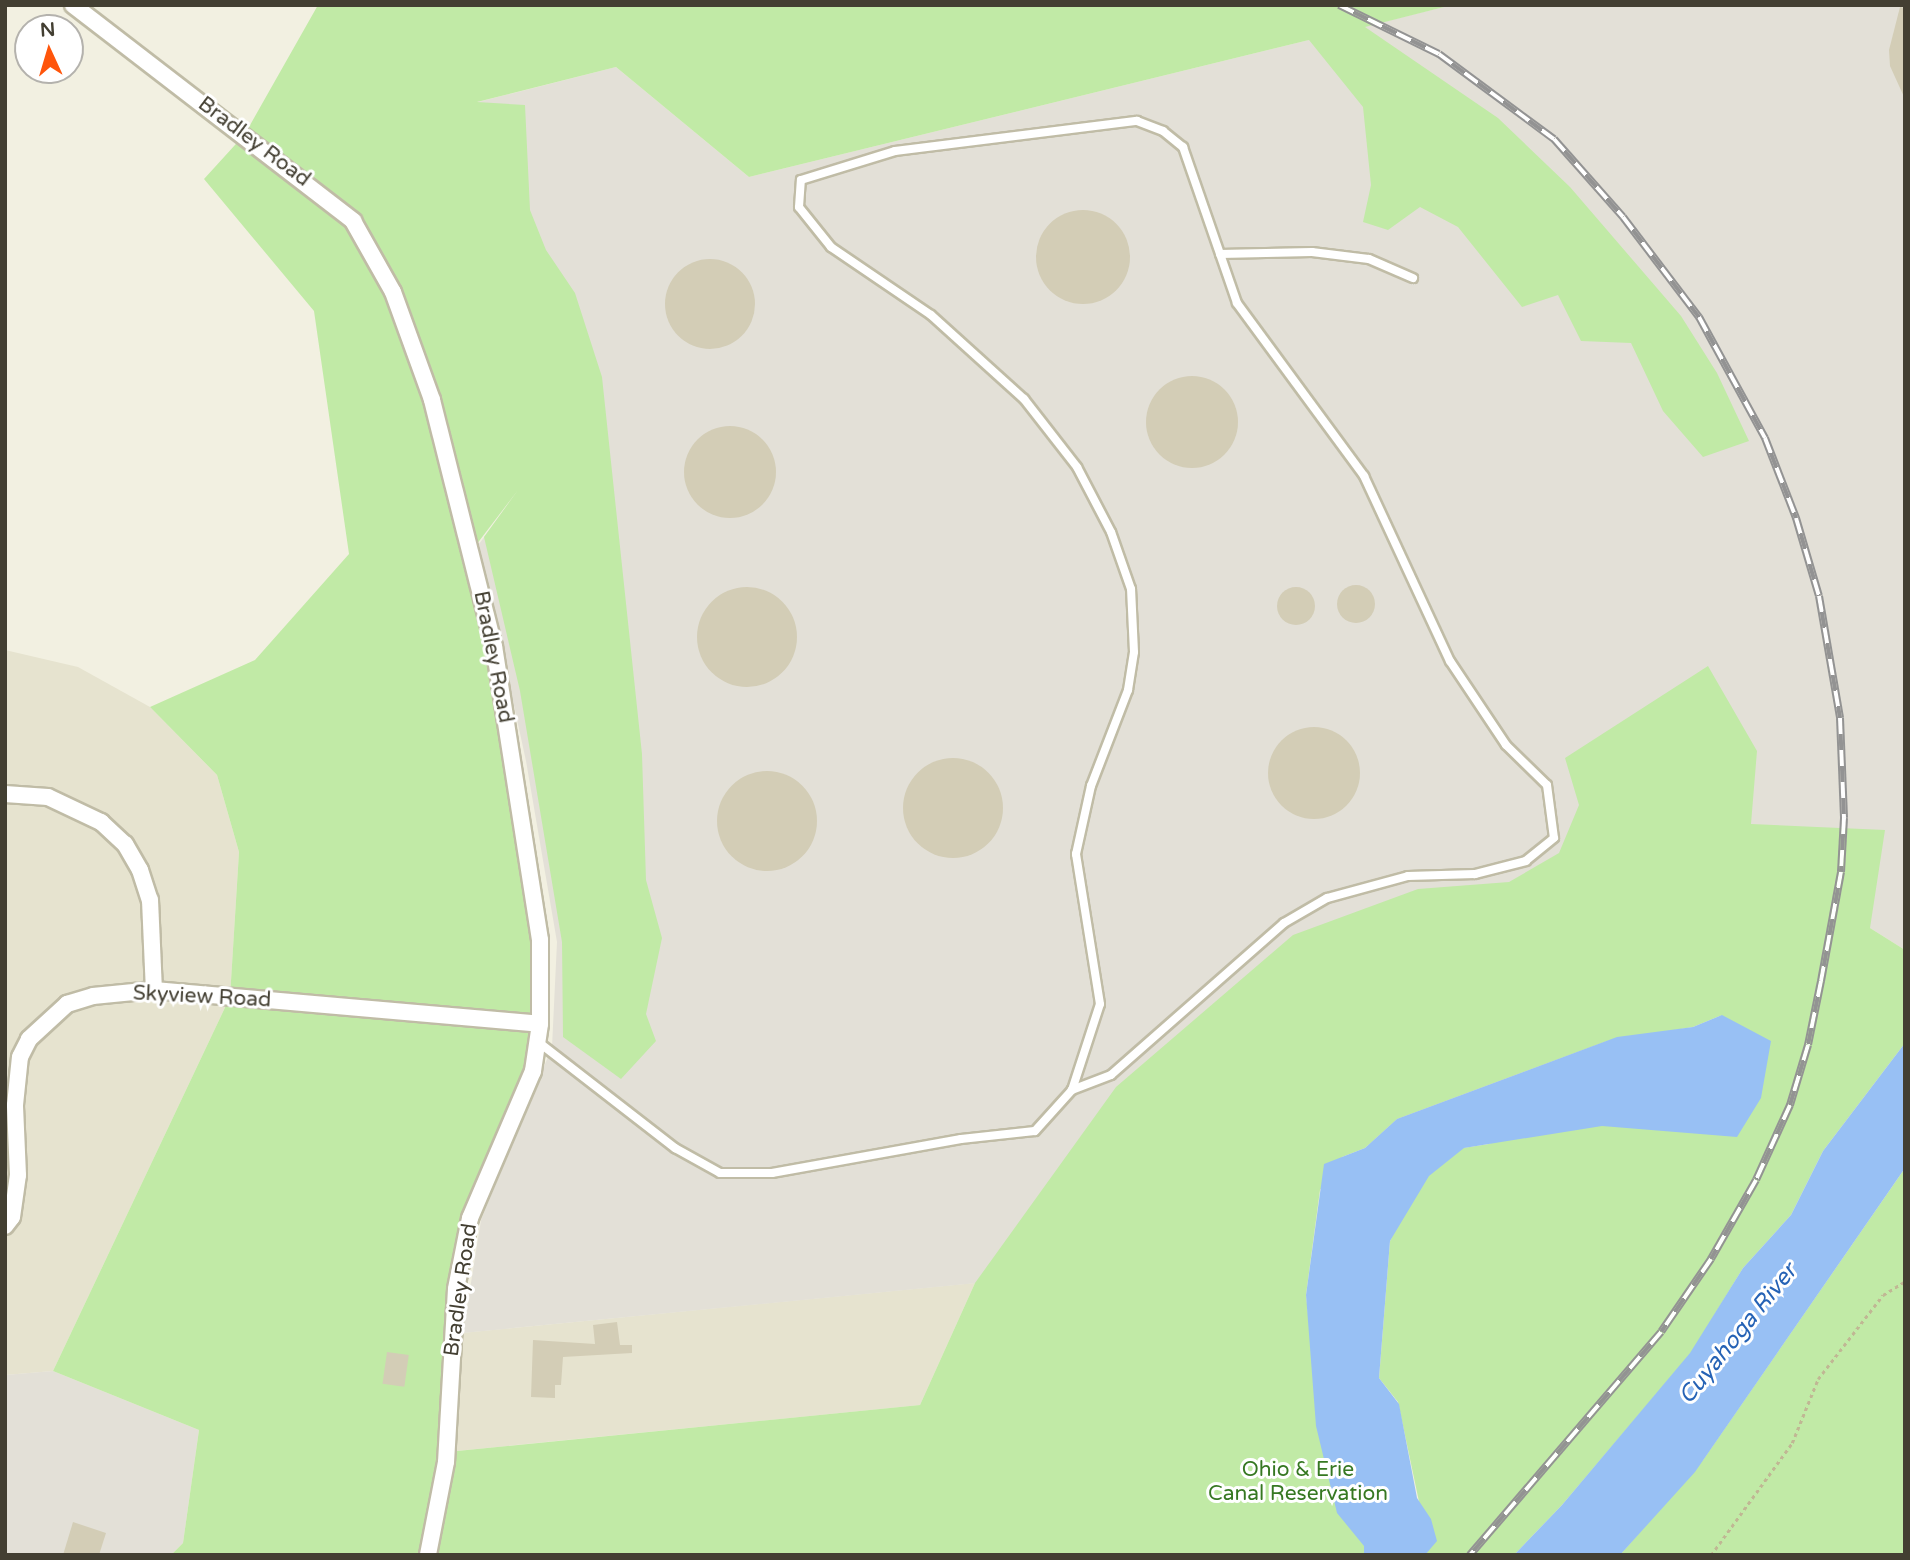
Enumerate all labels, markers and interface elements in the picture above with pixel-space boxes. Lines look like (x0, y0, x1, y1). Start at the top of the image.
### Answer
north arrow (14, 14, 84, 84)
text: N (39, 19, 56, 42)
street label: Bradley Road (193, 92, 315, 192)
street label: Bradley Road (468, 589, 518, 725)
street label: Skyview Road (132, 981, 272, 1013)
street label: Bradley Road (439, 1222, 483, 1358)
water label: Cuyahoga River (1673, 1258, 1803, 1410)
park label: Ohio & Erie Canal Reservation (1208, 1457, 1388, 1507)

